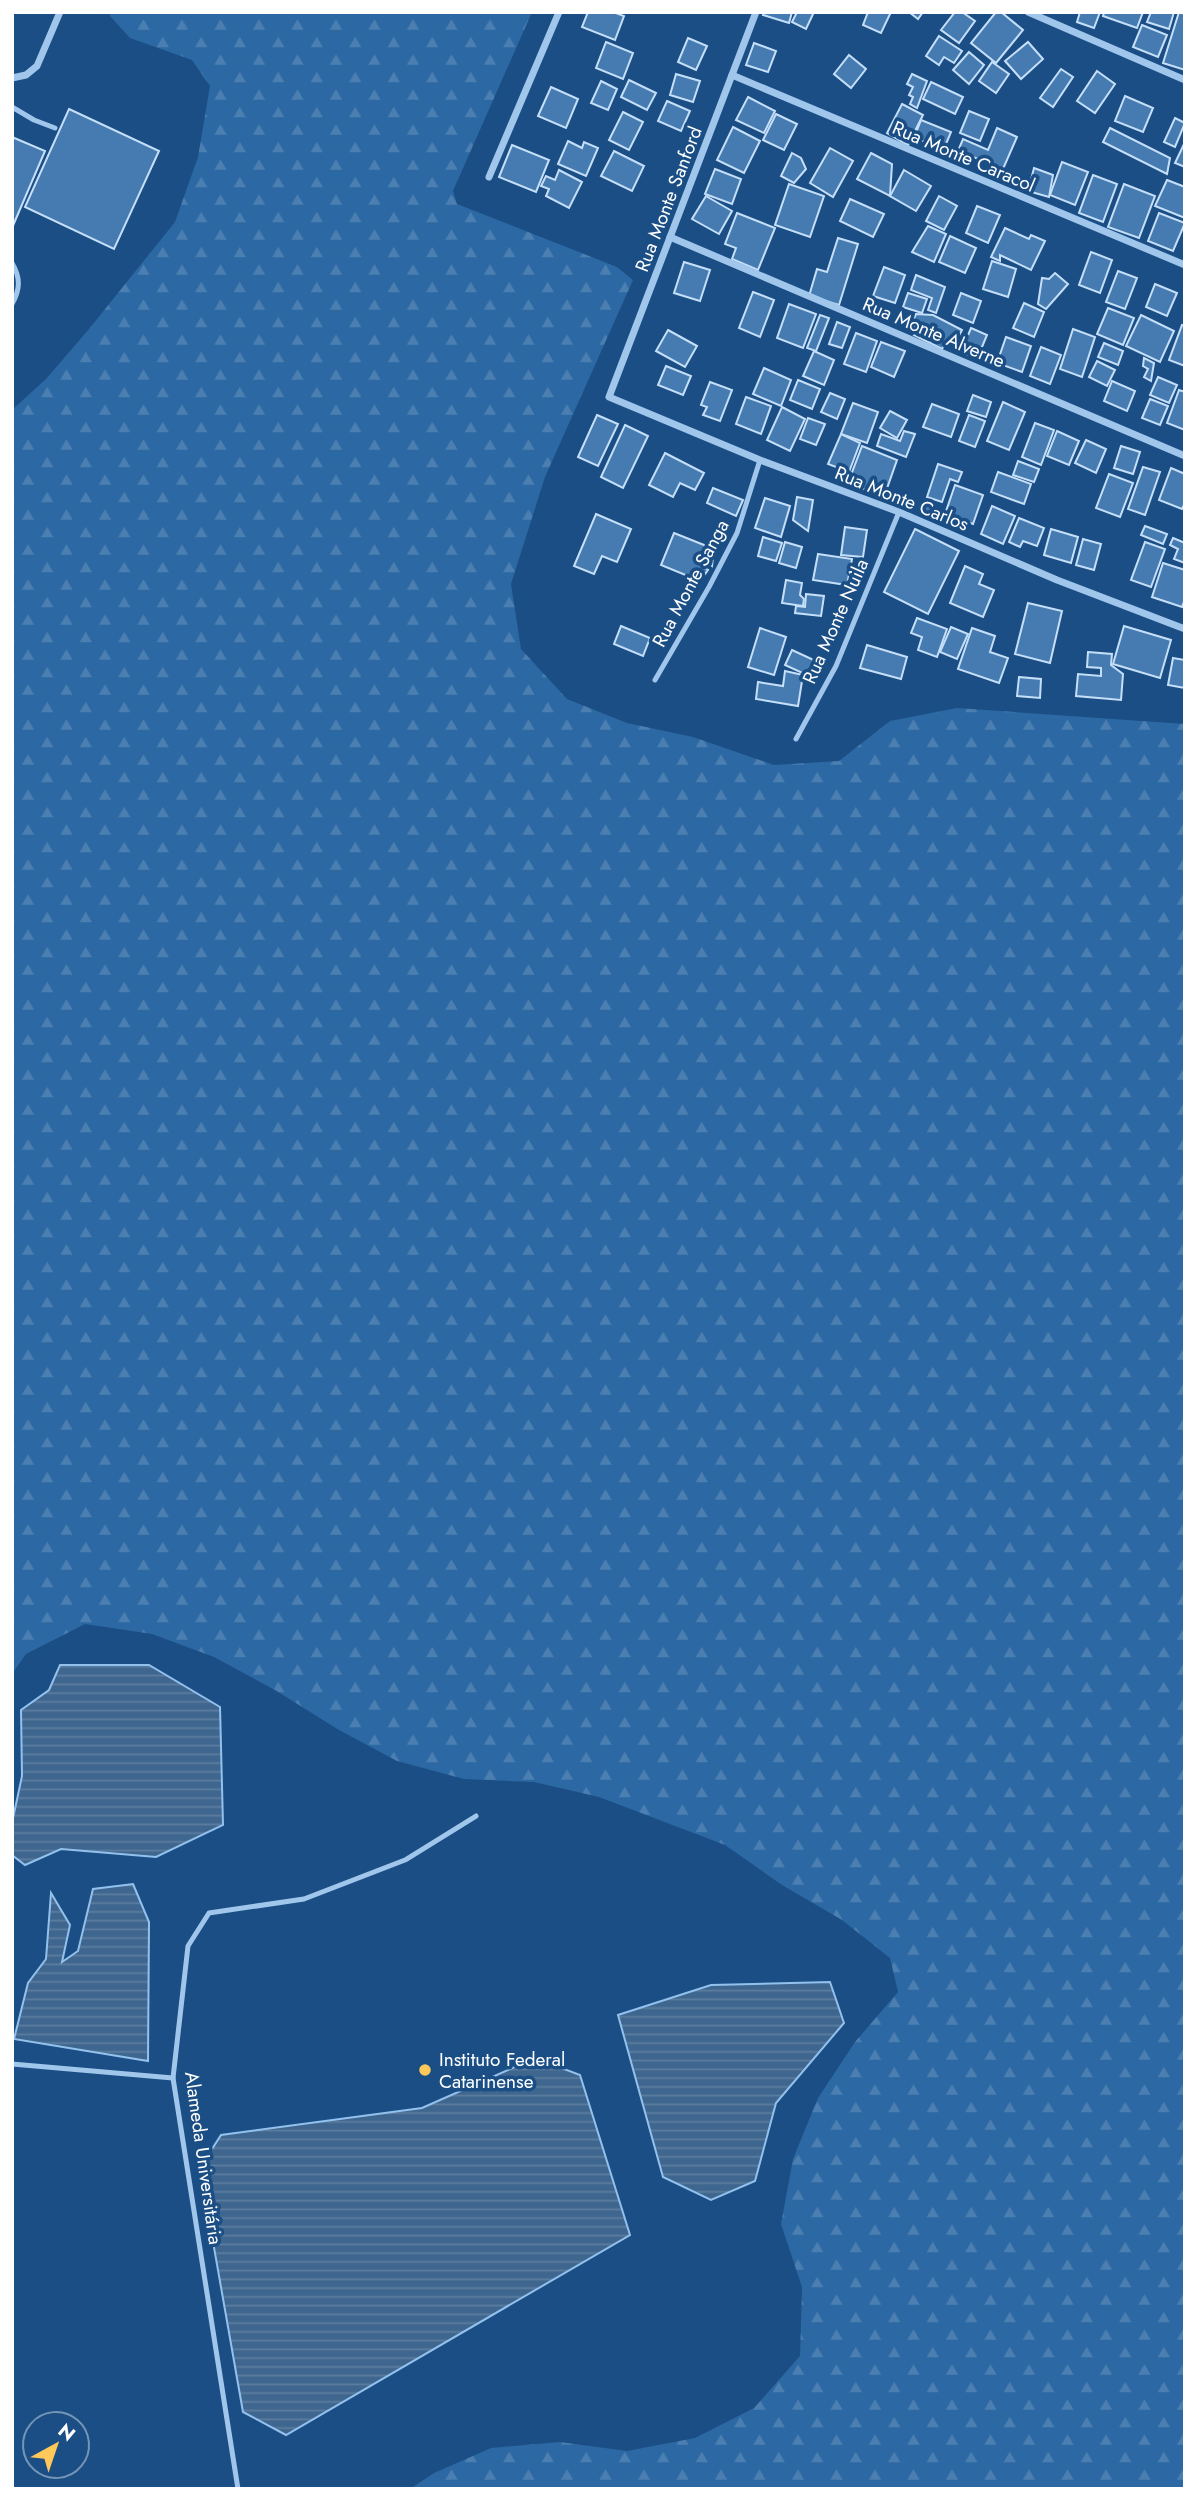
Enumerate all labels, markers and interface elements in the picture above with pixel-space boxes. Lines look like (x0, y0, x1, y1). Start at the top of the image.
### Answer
street label: Rua Monte Caracol (888, 114, 1039, 199)
street label: Rua Monte Sanford (628, 122, 709, 276)
street label: Rua Monte Alverne (858, 290, 1009, 375)
street label: Rua Monte Carlos (831, 459, 973, 538)
street label: Rua Monte Sanga (645, 515, 735, 652)
street label: Rua Monte Nuila (796, 554, 875, 688)
place label: Instituto Federal Catarinense (439, 2046, 565, 2095)
marker: Instituto Federal Catarinense (417, 2062, 433, 2078)
street label: Alameda Universitária (178, 2070, 229, 2246)
north arrow (21, 2410, 91, 2480)
text: N (52, 2417, 81, 2448)

